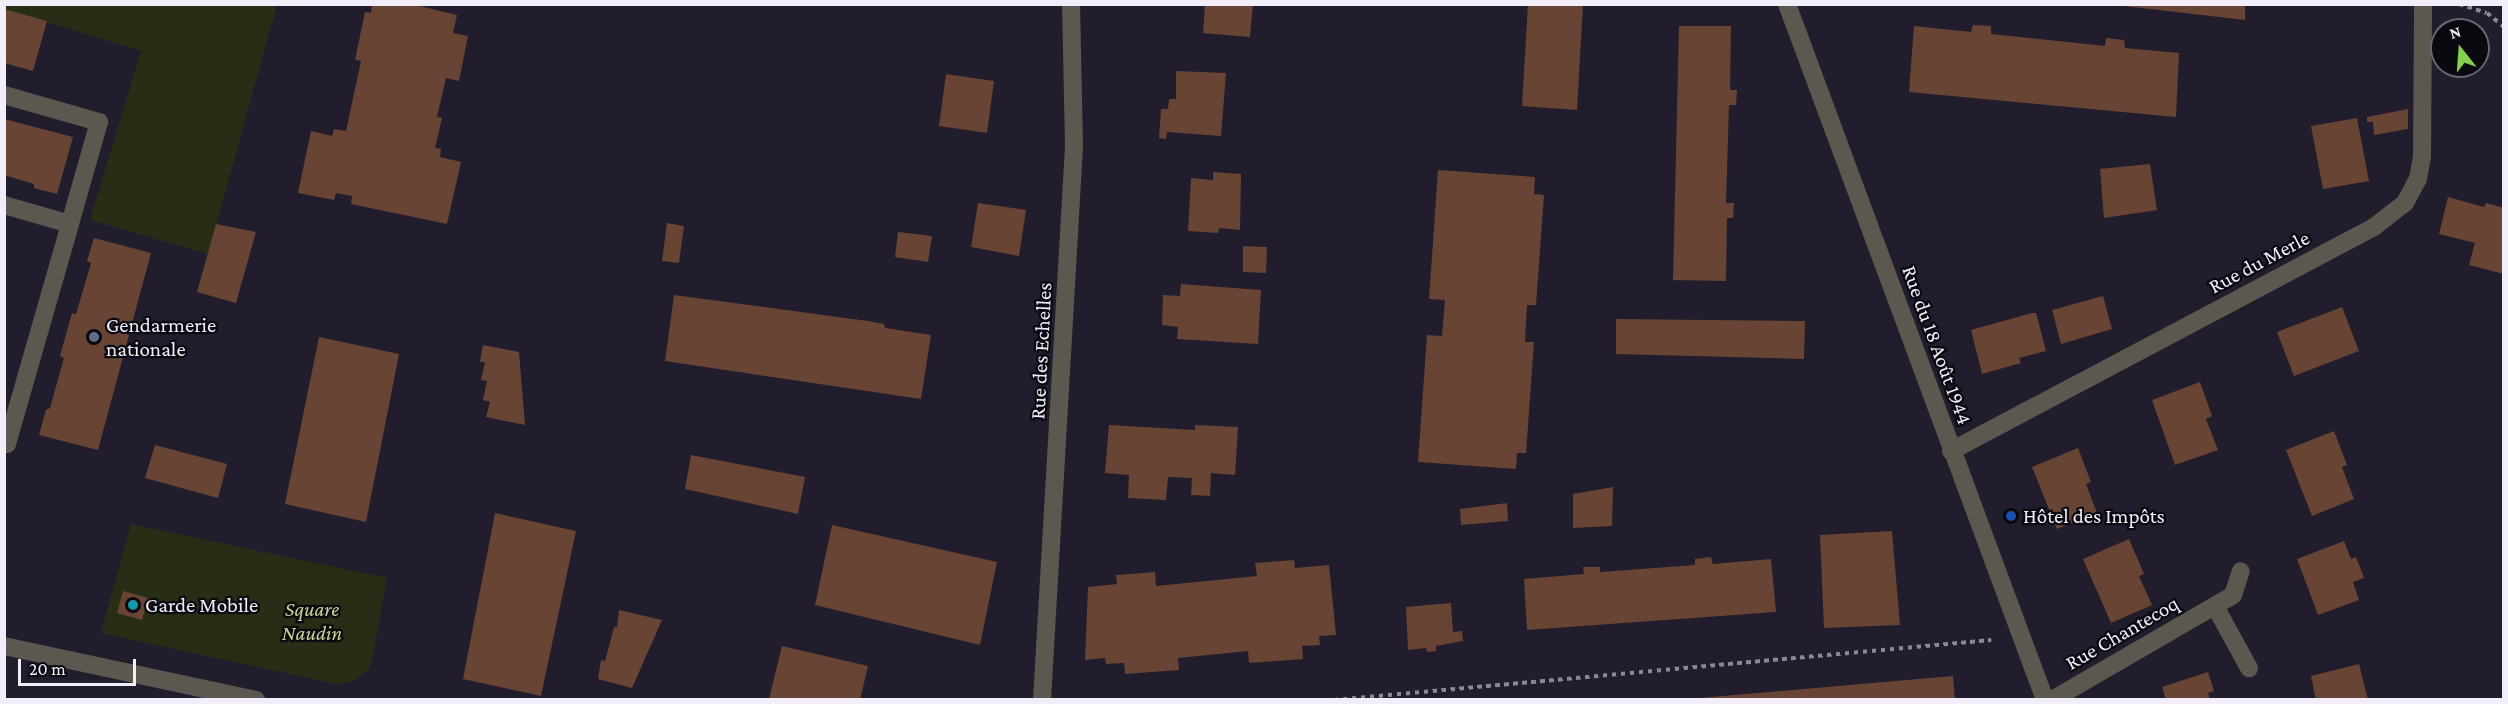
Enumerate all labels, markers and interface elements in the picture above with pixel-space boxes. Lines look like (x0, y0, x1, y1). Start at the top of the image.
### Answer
north arrow (2430, 18, 2490, 78)
text: N (2447, 22, 2463, 42)
street label: Rue du Merle (2204, 225, 2314, 299)
street label: Rue du 18 Août 1944 (1897, 262, 1977, 428)
street label: Rue des Echelles (1025, 282, 1057, 420)
place label: Gendarmerie nationale (106, 312, 216, 362)
marker: Gendarmerie nationale (87, 330, 101, 344)
place label: Hôtel des Impôts (2023, 503, 2165, 529)
marker: Hôtel des Impôts (2004, 509, 2018, 523)
street label: Rue Chantecoq (2061, 591, 2183, 675)
place label: Garde Mobile (145, 592, 258, 618)
park label: Square Naudin (282, 596, 342, 646)
marker: Garde Mobile (126, 598, 140, 612)
scale bar (21, 647, 140, 685)
text: 20 m (29, 659, 66, 679)

